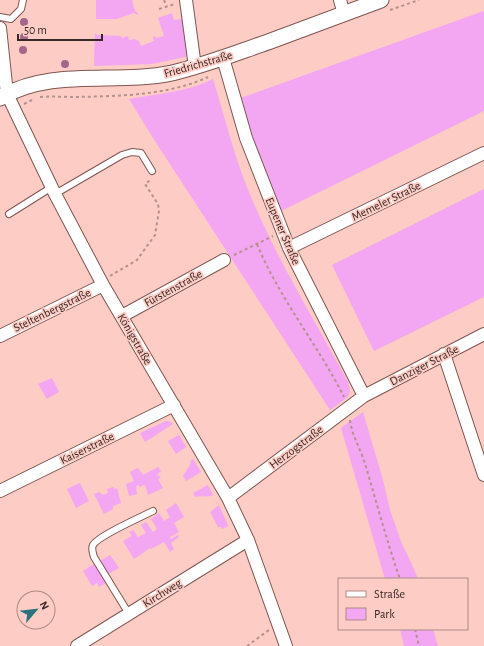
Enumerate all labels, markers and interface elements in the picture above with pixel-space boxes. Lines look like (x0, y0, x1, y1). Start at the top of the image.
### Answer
scale bar (18, 16, 102, 42)
text: 50 m (24, 24, 47, 36)
street label: Friedrichstraße (162, 48, 234, 80)
street label: Memeler Straße (350, 179, 422, 223)
street label: Eupener Straße (263, 196, 303, 266)
street label: Fürstenstraße (142, 267, 204, 309)
street label: Steltenbergstraße (11, 286, 93, 334)
street label: Königstraße (116, 311, 154, 367)
street label: Danziger Straße (388, 343, 460, 387)
street label: Herzogstraße (267, 423, 325, 471)
street label: Kaiserstraße (58, 430, 116, 466)
street label: Kirchweg (141, 576, 184, 610)
legend (338, 578, 468, 630)
text: Straße (374, 588, 405, 600)
north arrow (16, 590, 56, 630)
text: N (38, 600, 51, 612)
text: Park (374, 608, 395, 620)

